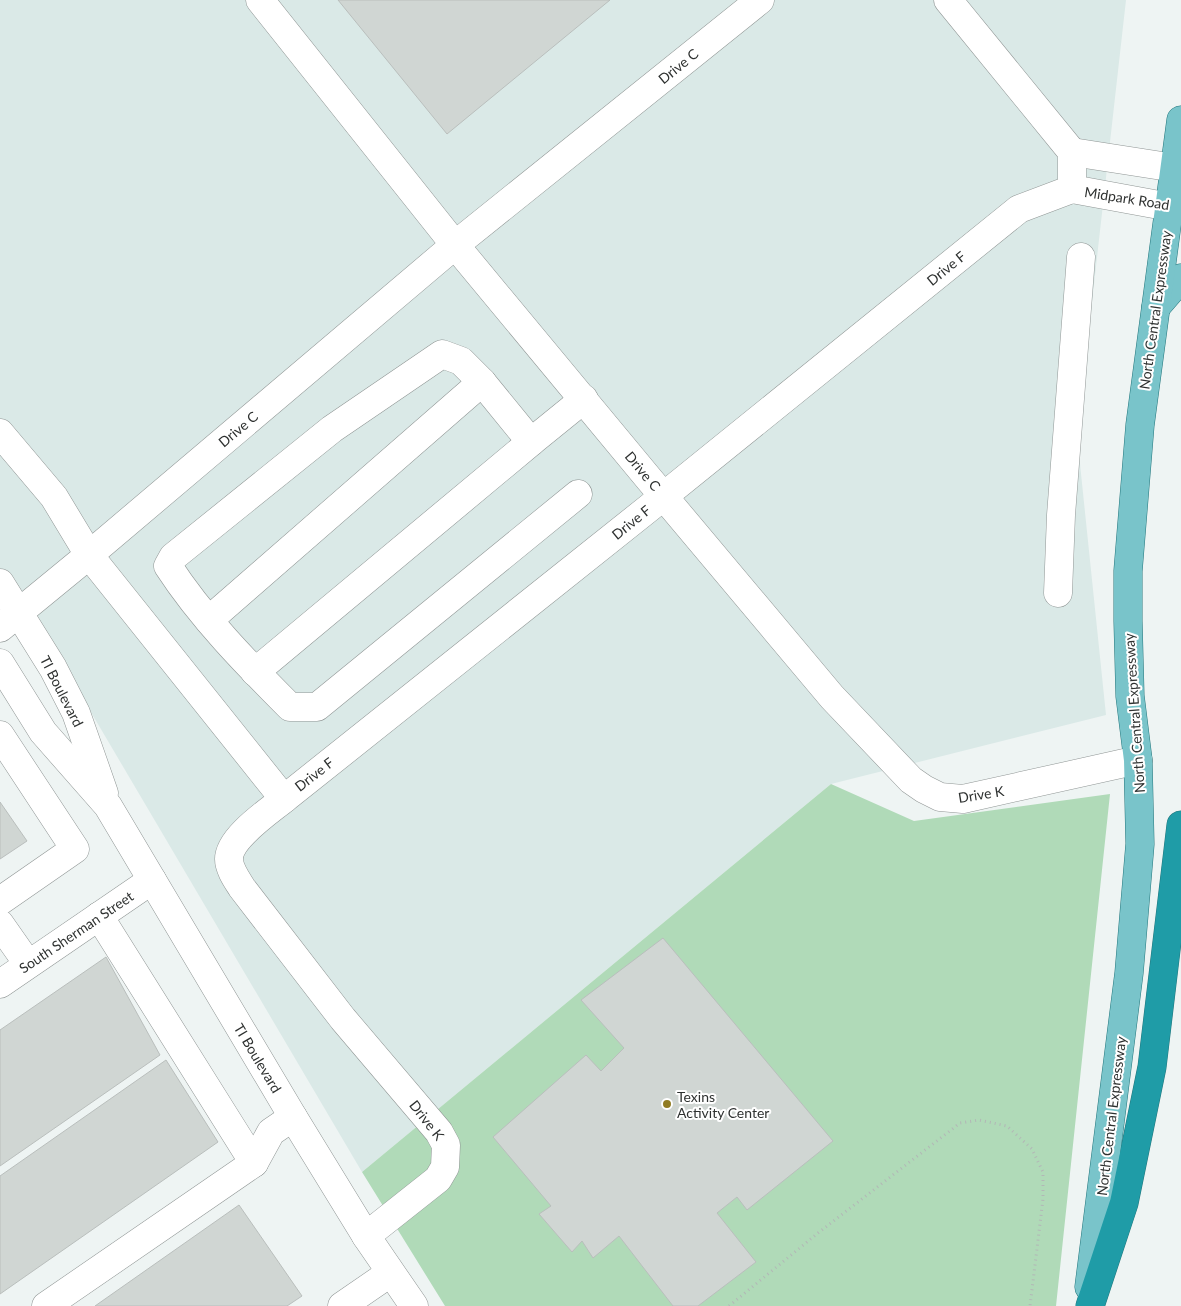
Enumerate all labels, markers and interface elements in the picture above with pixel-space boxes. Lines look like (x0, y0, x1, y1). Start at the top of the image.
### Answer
street label: Drive C (655, 44, 702, 87)
street label: Midpark Road (1083, 183, 1171, 213)
street label: North Central Expressway (1135, 229, 1175, 391)
street label: Drive F (923, 247, 969, 289)
street label: Drive C (215, 407, 262, 450)
street label: Drive C (622, 448, 665, 495)
street label: Drive F (608, 501, 654, 543)
street label: North Central Expressway (1120, 632, 1148, 794)
street label: TI Boulevard (37, 653, 87, 729)
street label: Drive F (291, 753, 337, 795)
street label: Drive K (957, 782, 1006, 806)
street label: South Sherman Street (16, 887, 136, 977)
street label: TI Boulevard (231, 1020, 285, 1096)
street label: North Central Expressway (1093, 1035, 1129, 1197)
place label: Texins Activity Center (677, 1088, 769, 1121)
street label: Drive K (406, 1097, 448, 1144)
marker: Texins Activity Center (661, 1098, 673, 1110)

